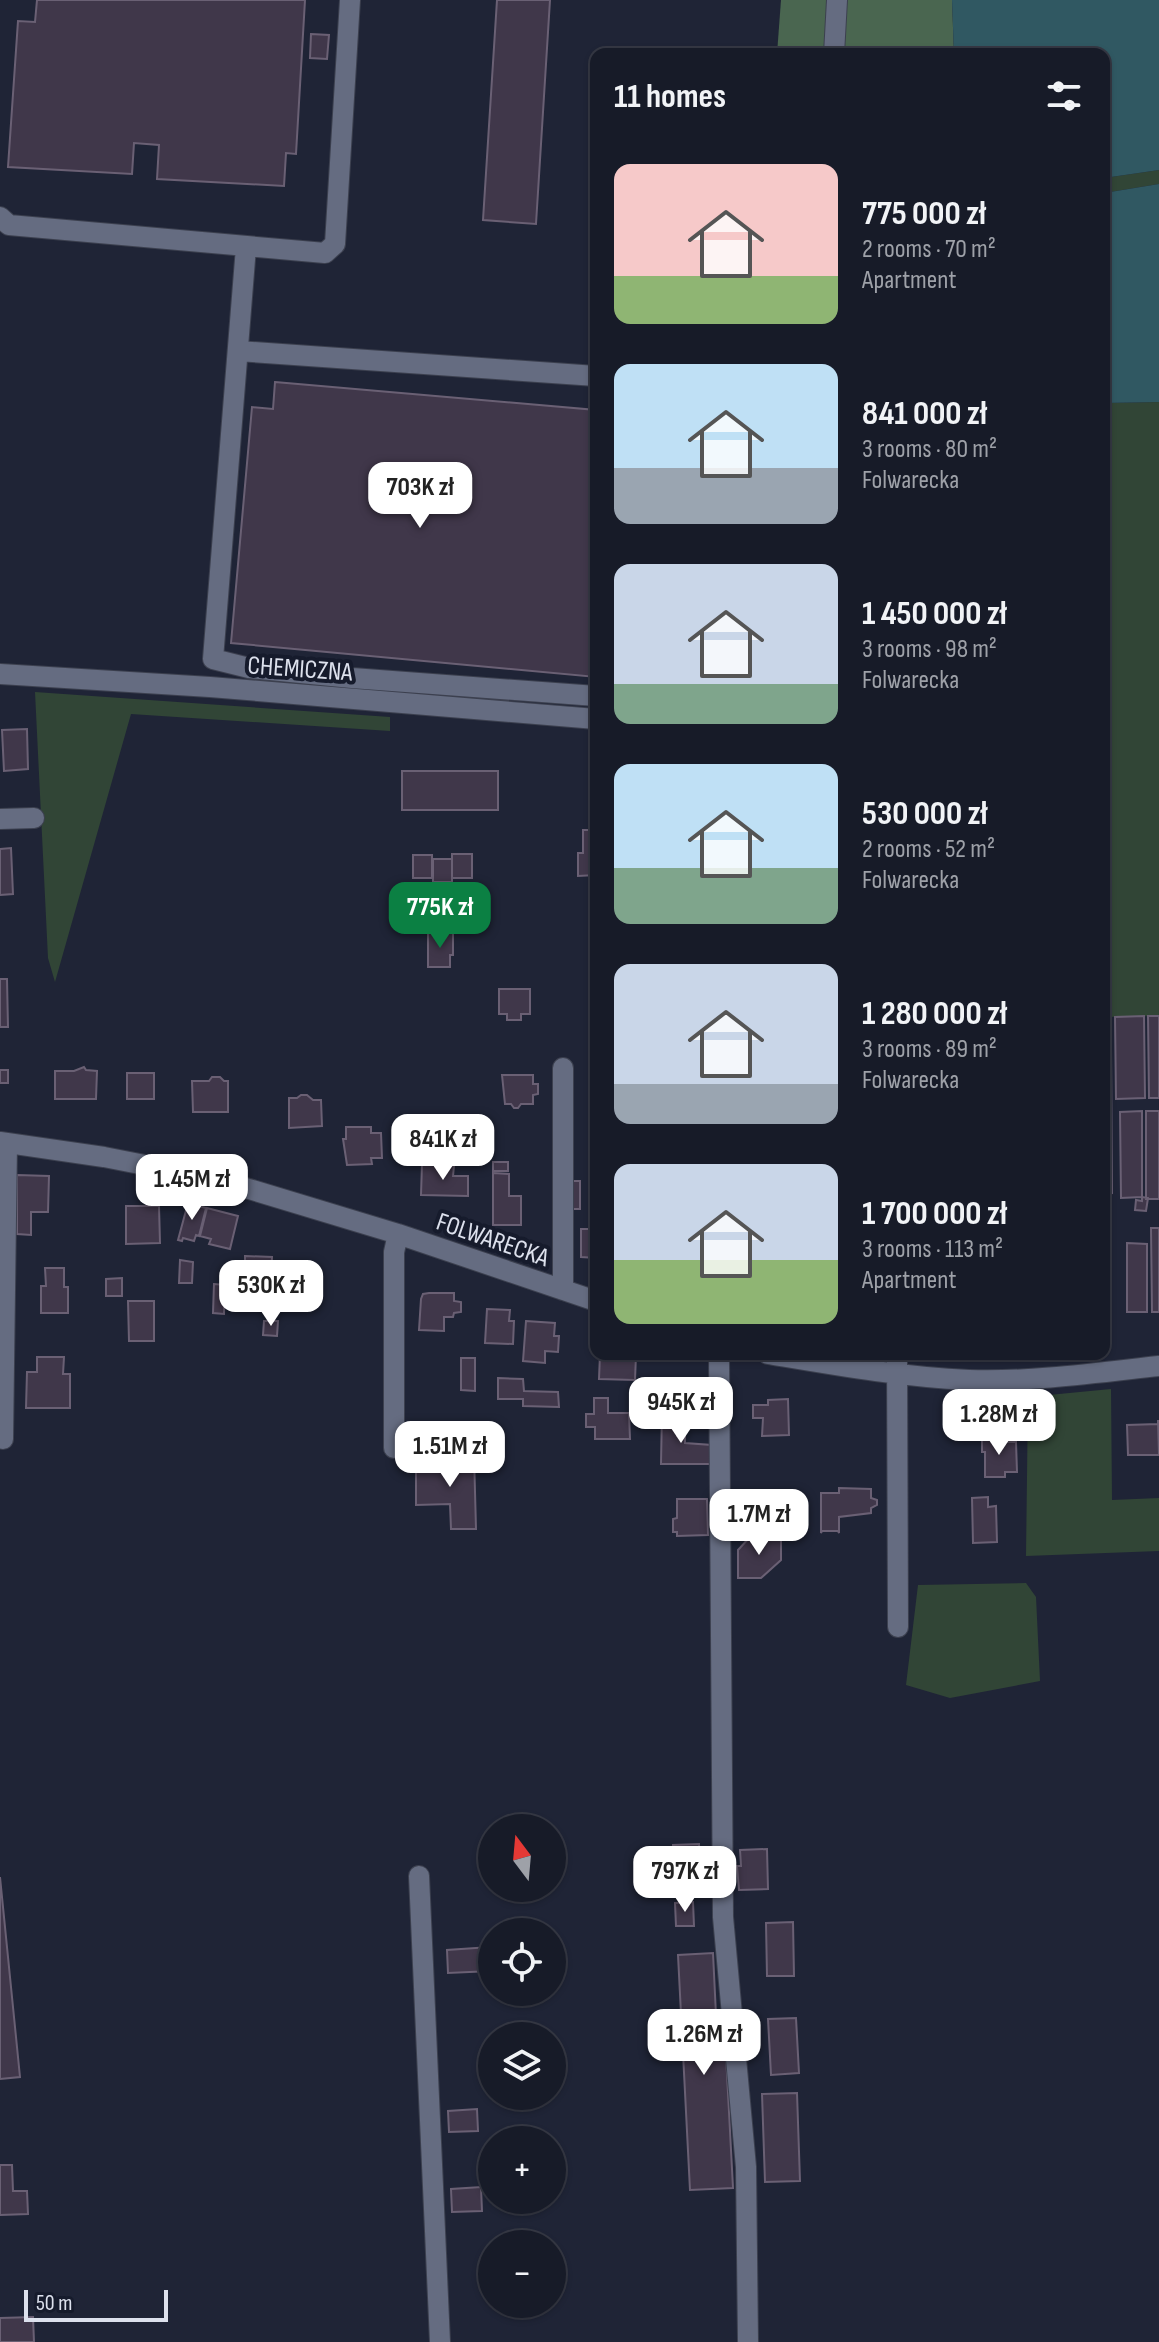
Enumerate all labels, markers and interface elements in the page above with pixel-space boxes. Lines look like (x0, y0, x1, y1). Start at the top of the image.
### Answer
icon: filters (1042, 74, 1086, 118)
text: 11 homes (614, 76, 726, 117)
text: 775 000 zł (862, 193, 986, 234)
icon: home (678, 196, 774, 292)
text: 2 rooms · 70 m² (862, 234, 996, 265)
text: Apartment (862, 265, 956, 296)
text: 841 000 zł (862, 393, 987, 434)
icon: home (678, 396, 774, 492)
text: 3 rooms · 80 m² (862, 434, 997, 465)
pin: 703K zł (346, 462, 494, 530)
text: Folwarecka (862, 465, 959, 496)
text: 703K zł (386, 472, 454, 503)
text: 1 450 000 zł (862, 593, 1007, 634)
icon: home (678, 596, 774, 692)
text: 3 rooms · 98 m² (862, 634, 997, 665)
street label: CHEMICZNA (246, 650, 354, 689)
text: Folwarecka (862, 665, 959, 696)
text: 530 000 zł (862, 793, 988, 834)
icon: home (678, 796, 774, 892)
text: 2 rooms · 52 m² (862, 834, 995, 865)
text: Folwarecka (862, 865, 959, 896)
pin: 775K zł (366, 882, 514, 950)
text: 775K zł (407, 892, 473, 923)
text: 1 280 000 zł (862, 993, 1007, 1034)
icon: home (678, 996, 774, 1092)
text: 3 rooms · 89 m² (862, 1034, 997, 1065)
text: Folwarecka (862, 1065, 959, 1096)
pin: 841K zł (369, 1114, 517, 1182)
text: 841K zł (409, 1124, 477, 1155)
pin: 1.45M zł (109, 1154, 275, 1222)
text: 1.45M zł (154, 1164, 230, 1195)
text: 1 700 000 zł (862, 1193, 1007, 1234)
icon: home (678, 1196, 774, 1292)
street label: FOLWARECKA (432, 1207, 554, 1274)
text: 3 rooms · 113 m² (862, 1234, 1003, 1265)
pin: 530K zł (197, 1260, 345, 1328)
text: Apartment (862, 1265, 956, 1296)
text: 530K zł (237, 1270, 305, 1301)
pin: 945K zł (607, 1377, 755, 1445)
text: 945K zł (647, 1387, 715, 1418)
pin: 1.28M zł (916, 1389, 1082, 1457)
text: 1.28M zł (961, 1399, 1037, 1430)
pin: 1.51M zł (367, 1421, 533, 1489)
text: 1.51M zł (413, 1431, 487, 1462)
pin: 1.7M zł (685, 1489, 833, 1557)
text: 1.7M zł (728, 1499, 790, 1530)
north arrow (478, 1814, 566, 1902)
map controls (478, 1814, 566, 2318)
pin: 797K zł (611, 1846, 759, 1914)
text: 797K zł (651, 1856, 719, 1887)
button: locate (478, 1918, 566, 2006)
pin: 1.26M zł (621, 2009, 787, 2077)
text: 1.26M zł (666, 2019, 742, 2050)
button: layers (478, 2022, 566, 2110)
button: + (478, 2126, 566, 2214)
button: − (478, 2230, 566, 2318)
scale bar (24, 2286, 168, 2322)
text: 50 m (36, 2290, 72, 2317)

